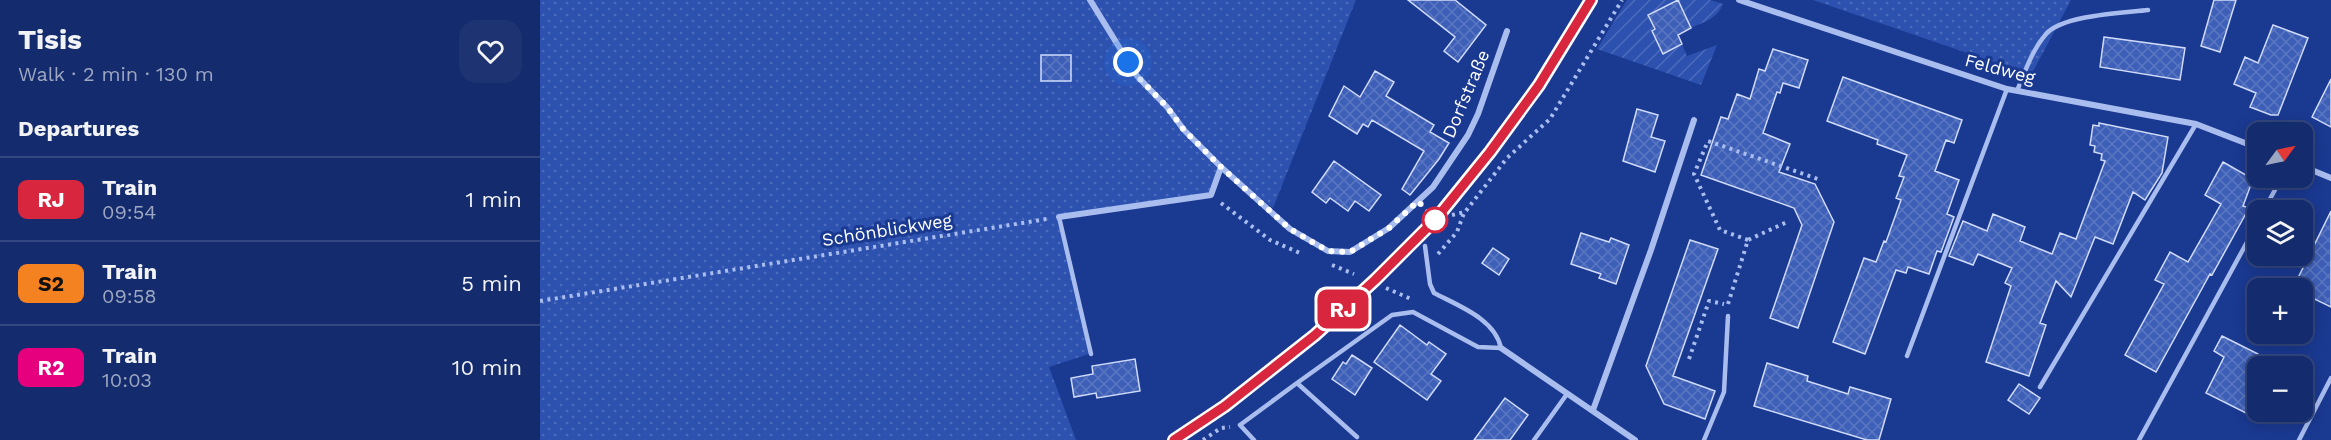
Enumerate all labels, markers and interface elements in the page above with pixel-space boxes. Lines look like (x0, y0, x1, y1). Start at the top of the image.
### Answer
button: heart (459, 20, 522, 83)
text: Tisis (18, 23, 82, 56)
street label: Dorfstraße (1438, 46, 1494, 141)
your location (1113, 47, 1143, 77)
street label: Feldweg (1963, 49, 2038, 88)
text: Walk · 2 min · 130 m (18, 62, 214, 86)
text: Departures (18, 116, 139, 141)
north arrow (2247, 122, 2313, 188)
map controls (2247, 122, 2313, 422)
text: Train (102, 175, 157, 200)
text: RJ (37, 187, 65, 212)
text: 1 min (465, 187, 522, 212)
text: 09:54 (102, 200, 157, 224)
button: layers (2247, 200, 2313, 266)
unlabelled marker (1422, 207, 1448, 233)
street label: Schönblickweg (820, 209, 954, 250)
text: Train (102, 259, 157, 284)
text: S2 (38, 271, 64, 296)
text: 5 min (461, 271, 522, 296)
button: + (2247, 278, 2313, 344)
text: 09:58 (102, 284, 157, 308)
line badge: RJ (1316, 290, 1370, 328)
text: RJ (1329, 297, 1357, 322)
text: Train (102, 343, 157, 368)
text: R2 (38, 355, 65, 380)
text: 10 min (452, 355, 522, 380)
button: − (2247, 356, 2313, 422)
text: 10:03 (102, 368, 152, 392)

